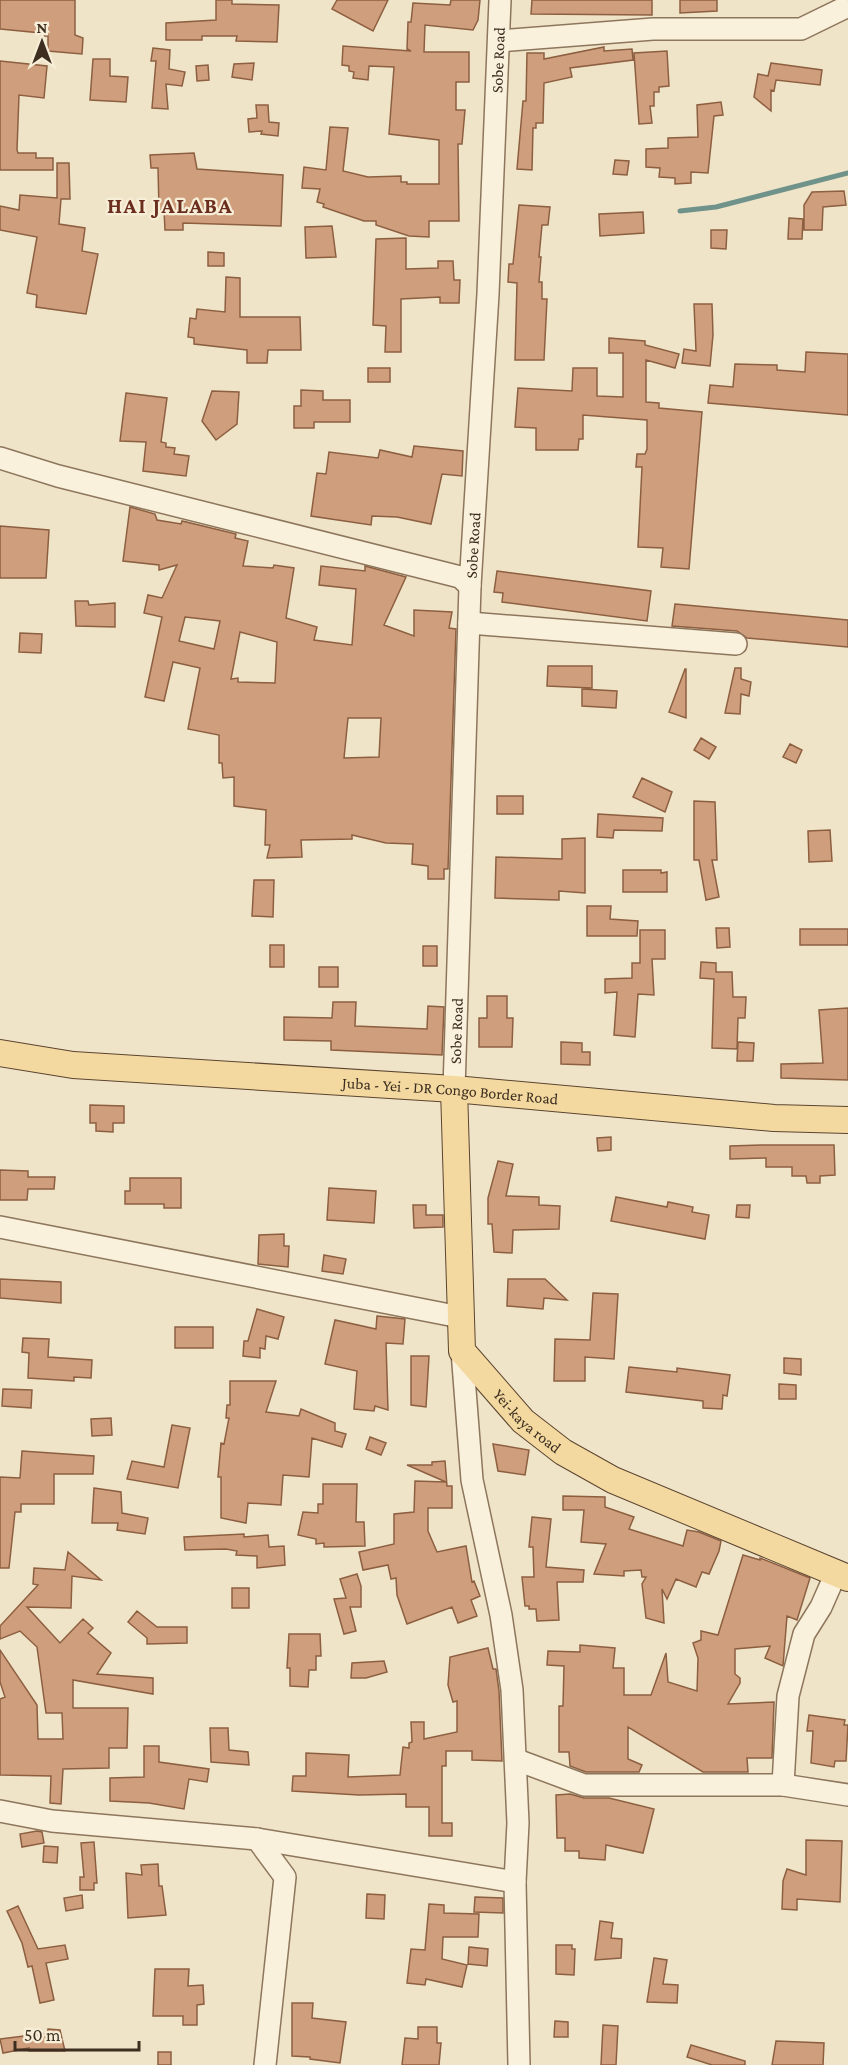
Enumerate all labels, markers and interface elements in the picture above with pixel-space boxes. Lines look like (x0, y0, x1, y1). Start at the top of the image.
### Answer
north arrow (12, 12, 72, 72)
text: N (37, 19, 48, 36)
street label: Sobe Road (488, 26, 507, 93)
district label: HAI JALABA (107, 193, 233, 218)
street label: Sobe Road (462, 511, 483, 579)
street label: Sobe Road (446, 997, 465, 1064)
street label: Juba - Yei - DR Congo Border Road (340, 1073, 560, 1107)
street label: Yei-kaya road (490, 1385, 565, 1456)
scale bar (15, 2014, 140, 2052)
text: 50 m (24, 2025, 61, 2045)

